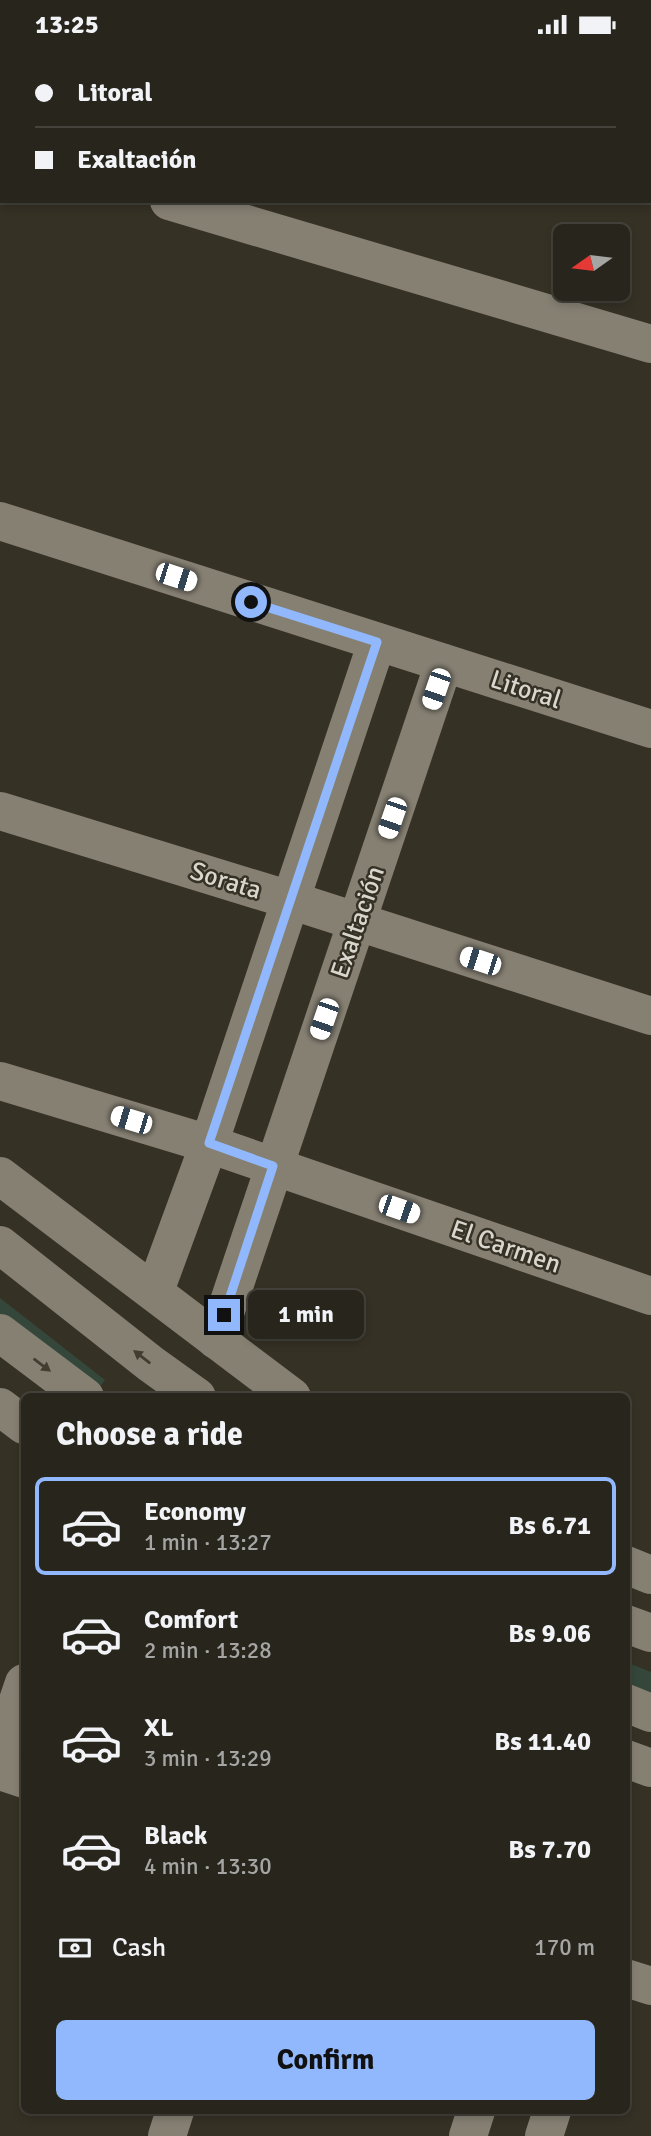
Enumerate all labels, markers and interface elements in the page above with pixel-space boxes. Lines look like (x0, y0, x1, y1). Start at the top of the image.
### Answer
text: 13:25 (35, 9, 99, 41)
text: Litoral (77, 77, 153, 109)
text: Exaltación (77, 144, 197, 176)
north arrow (553, 224, 630, 301)
map controls (553, 224, 630, 301)
car (153, 561, 200, 593)
route start (235, 586, 267, 618)
street label: Litoral (486, 664, 565, 716)
car (420, 666, 453, 712)
car (376, 795, 409, 841)
street label: Sorata (186, 855, 265, 907)
street label: Exaltación (324, 862, 392, 983)
car (457, 945, 504, 977)
car (308, 996, 341, 1042)
car (108, 1104, 155, 1136)
car (376, 1192, 423, 1226)
street label: El Carmen (446, 1213, 565, 1281)
callout: 1 min (248, 1291, 364, 1339)
route end (208, 1299, 240, 1331)
text: 1 min (278, 1300, 334, 1329)
one-way arrow (133, 1350, 151, 1364)
one-way arrow (33, 1358, 52, 1372)
text: Choose a ride (56, 1415, 243, 1454)
icon: car (60, 1495, 123, 1558)
text: Economy (144, 1496, 246, 1528)
text: Bs 6.71 (508, 1510, 591, 1542)
text: 1 min · 13:27 (144, 1528, 272, 1557)
icon: car (60, 1603, 123, 1666)
text: Comfort (144, 1604, 238, 1636)
text: Bs 9.06 (508, 1618, 591, 1650)
text: 2 min · 13:28 (144, 1636, 272, 1665)
icon: car (60, 1711, 123, 1774)
text: XL (144, 1712, 174, 1744)
text: Bs 11.40 (494, 1726, 591, 1758)
text: 3 min · 13:29 (144, 1744, 272, 1773)
icon: car (60, 1819, 123, 1882)
text: Black (144, 1820, 207, 1852)
text: Bs 7.70 (508, 1834, 591, 1866)
text: 4 min · 13:30 (144, 1852, 272, 1881)
icon: cash (56, 1929, 94, 1967)
text: Cash (112, 1932, 166, 1964)
text: 170 m (534, 1933, 595, 1962)
button: Confirm (56, 2020, 595, 2100)

